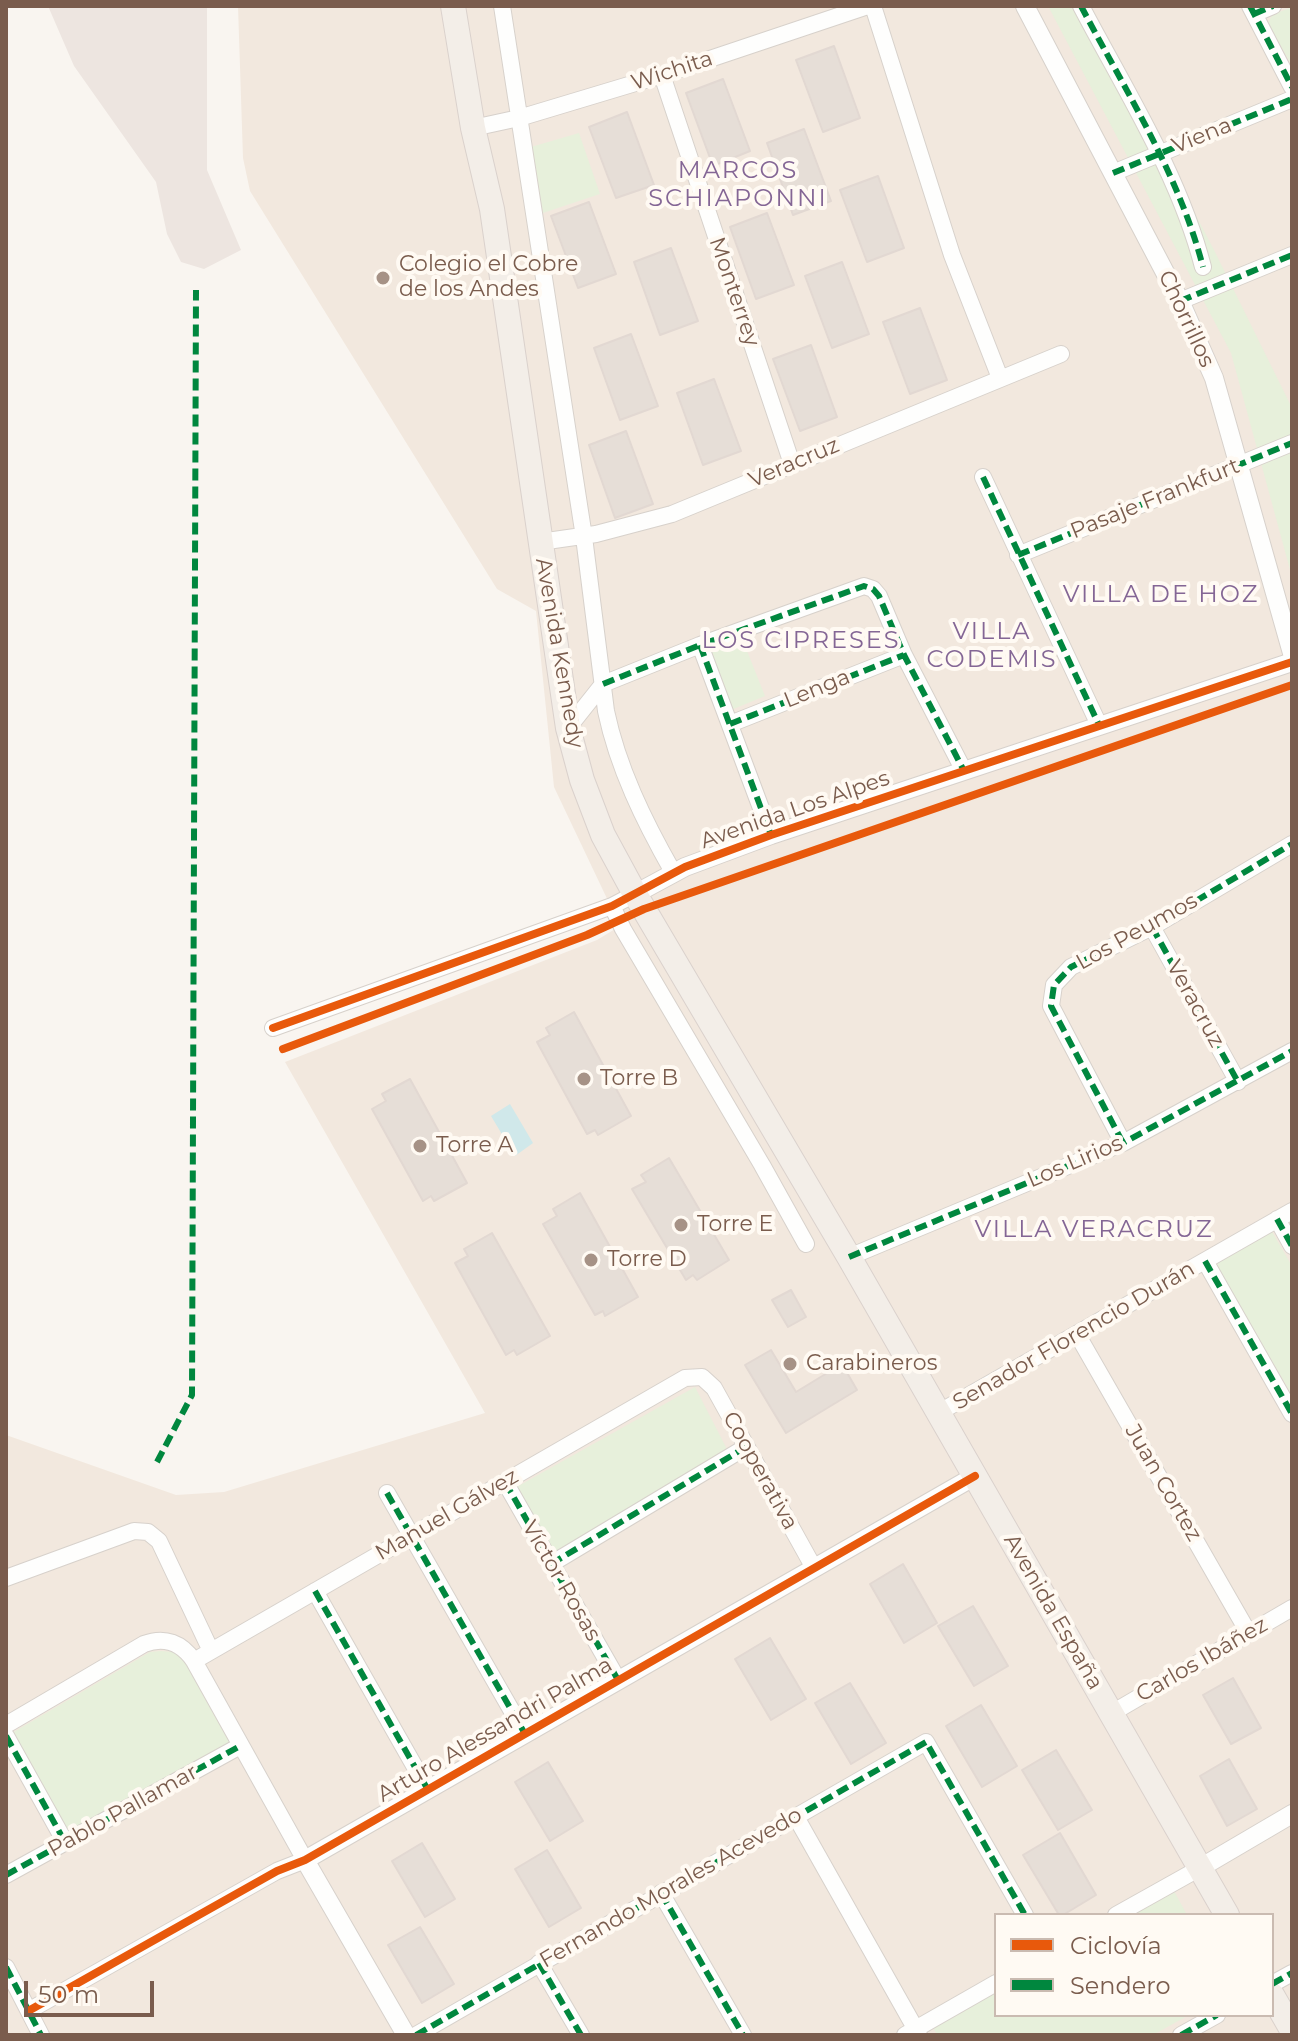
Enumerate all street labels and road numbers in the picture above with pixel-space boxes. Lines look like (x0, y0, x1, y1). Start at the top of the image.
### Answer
street label: Wichita (628, 45, 716, 97)
street label: Viena (1168, 112, 1236, 160)
street label: Monterrey (703, 234, 765, 350)
street label: Chorrillos (1152, 266, 1220, 372)
street label: Veracruz (745, 432, 843, 494)
street label: Pasaje Frankfurt (1067, 453, 1243, 545)
street label: Avenida Kennedy (529, 556, 589, 750)
street label: Lenga (780, 664, 854, 714)
street label: Avenida Los Alpes (697, 765, 893, 855)
street label: Los Peumos (1072, 888, 1202, 976)
street label: Veracruz (1160, 956, 1230, 1052)
street label: Los Lirios (1023, 1130, 1127, 1194)
street label: Senador Florencio Durán (948, 1256, 1200, 1416)
street label: Cooperativa (717, 1407, 803, 1535)
street label: Juan Cortez (1119, 1420, 1207, 1546)
street label: Manuel Gálvez (371, 1463, 523, 1567)
street label: Víctor Rosas (516, 1516, 606, 1646)
street label: Avenida España (998, 1529, 1108, 1695)
street label: Carlos Ibáñez (1132, 1612, 1272, 1708)
street label: Arturo Alessandri Palma (373, 1652, 617, 1808)
street label: Pablo Pallamar (43, 1759, 203, 1863)
street label: Fernando Morales Acevedo (535, 1802, 807, 1974)

